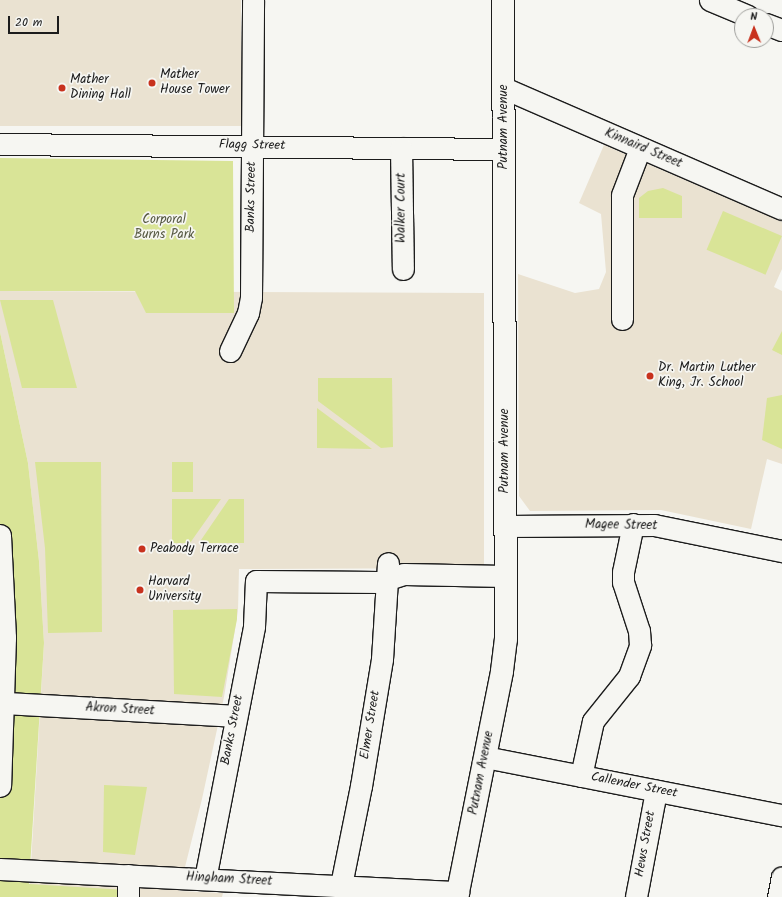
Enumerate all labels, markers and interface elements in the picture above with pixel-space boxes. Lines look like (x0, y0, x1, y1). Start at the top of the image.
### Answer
scale bar (10, 8, 61, 34)
north arrow (734, 8, 774, 48)
text: N (750, 8, 757, 26)
text: 20 m (15, 13, 42, 32)
place label: Mather House Tower (160, 68, 229, 99)
place label: Mather Dining Hall (70, 73, 131, 104)
marker: Mather House Tower (147, 78, 157, 88)
marker: Mather Dining Hall (57, 83, 67, 93)
street label: Putnam Avenue (496, 84, 512, 170)
street label: Kinnaird Street (602, 126, 684, 172)
street label: Flagg Street (219, 138, 285, 154)
street label: Banks Street (244, 161, 260, 233)
street label: Walker Court (394, 173, 410, 243)
park label: Corporal Burns Park (134, 213, 194, 244)
place label: Dr. Martin Luther King, Jr. School (658, 361, 755, 392)
marker: Dr. Martin Luther King, Jr. School (645, 371, 655, 381)
street label: Putnam Avenue (497, 408, 513, 494)
street label: Magee Street (585, 518, 657, 534)
place label: Peabody Terrace (150, 541, 239, 557)
marker: Peabody Terrace (137, 544, 147, 554)
place label: Harvard University (148, 575, 201, 606)
marker: Harvard University (135, 585, 145, 595)
street label: Elmer Street (358, 689, 384, 761)
street label: Banks Street (219, 694, 247, 766)
street label: Akron Street (85, 700, 155, 720)
street label: Putnam Avenue (466, 730, 498, 816)
street label: Callender Street (589, 770, 679, 802)
street label: Hews Street (632, 810, 660, 878)
street label: Hingham Street (185, 870, 273, 890)

